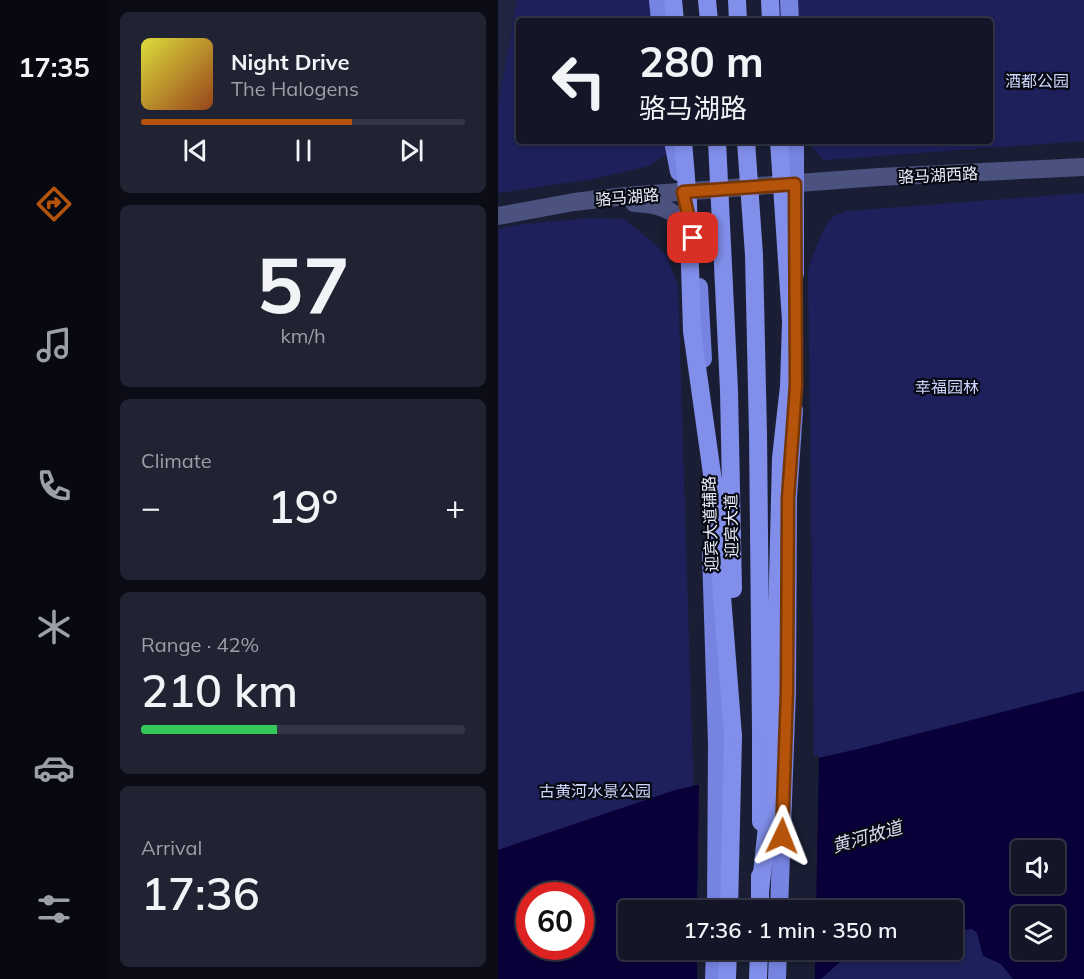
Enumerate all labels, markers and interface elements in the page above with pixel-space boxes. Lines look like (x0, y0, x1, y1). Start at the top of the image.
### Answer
text: 280 m (639, 35, 764, 88)
icon: left (540, 42, 618, 120)
text: Night Drive (231, 48, 350, 76)
text: 17:35 (18, 50, 90, 84)
park label: 酒都公园 (1005, 71, 1069, 91)
text: The Halogens (231, 76, 359, 101)
text: 骆马湖路 (639, 91, 747, 125)
icon: previous (179, 134, 212, 167)
icon: pause (287, 134, 320, 167)
icon: next (395, 134, 428, 167)
street label: 骆马湖西路 (898, 163, 978, 187)
icon: directions (33, 183, 75, 225)
street label: 骆马湖路 (594, 184, 660, 210)
pin (667, 212, 718, 263)
icon: arrive (676, 221, 709, 254)
text: 57 (256, 235, 350, 333)
text: km/h (280, 323, 326, 348)
icon: music (33, 324, 75, 366)
park label: 幸福园林 (915, 377, 979, 397)
text: Climate (141, 448, 212, 473)
icon: phone (33, 465, 75, 507)
street label: 迎宾大道辅路 (698, 476, 722, 572)
text: 19° (268, 478, 338, 534)
text: − (141, 486, 161, 527)
text: + (445, 486, 465, 527)
street label: 迎宾大道 (720, 494, 742, 558)
icon: climate (33, 606, 75, 648)
text: Range · 42% (141, 632, 259, 657)
text: 210 km (141, 662, 298, 718)
icon: car (33, 747, 75, 789)
park label: 古黄河水景公园 (539, 781, 651, 801)
position arrow (750, 804, 814, 868)
water label: 黄河故道 (829, 815, 908, 857)
text: Arrival (141, 835, 202, 860)
map controls (1011, 840, 1065, 960)
button: sound (1011, 840, 1065, 894)
text: 17:36 (141, 865, 260, 921)
speed limit sign: 60 (516, 882, 594, 960)
icon: filters (33, 888, 75, 930)
button: layers (1011, 906, 1065, 960)
text: 17:36 · 1 min · 350 m (683, 916, 898, 944)

